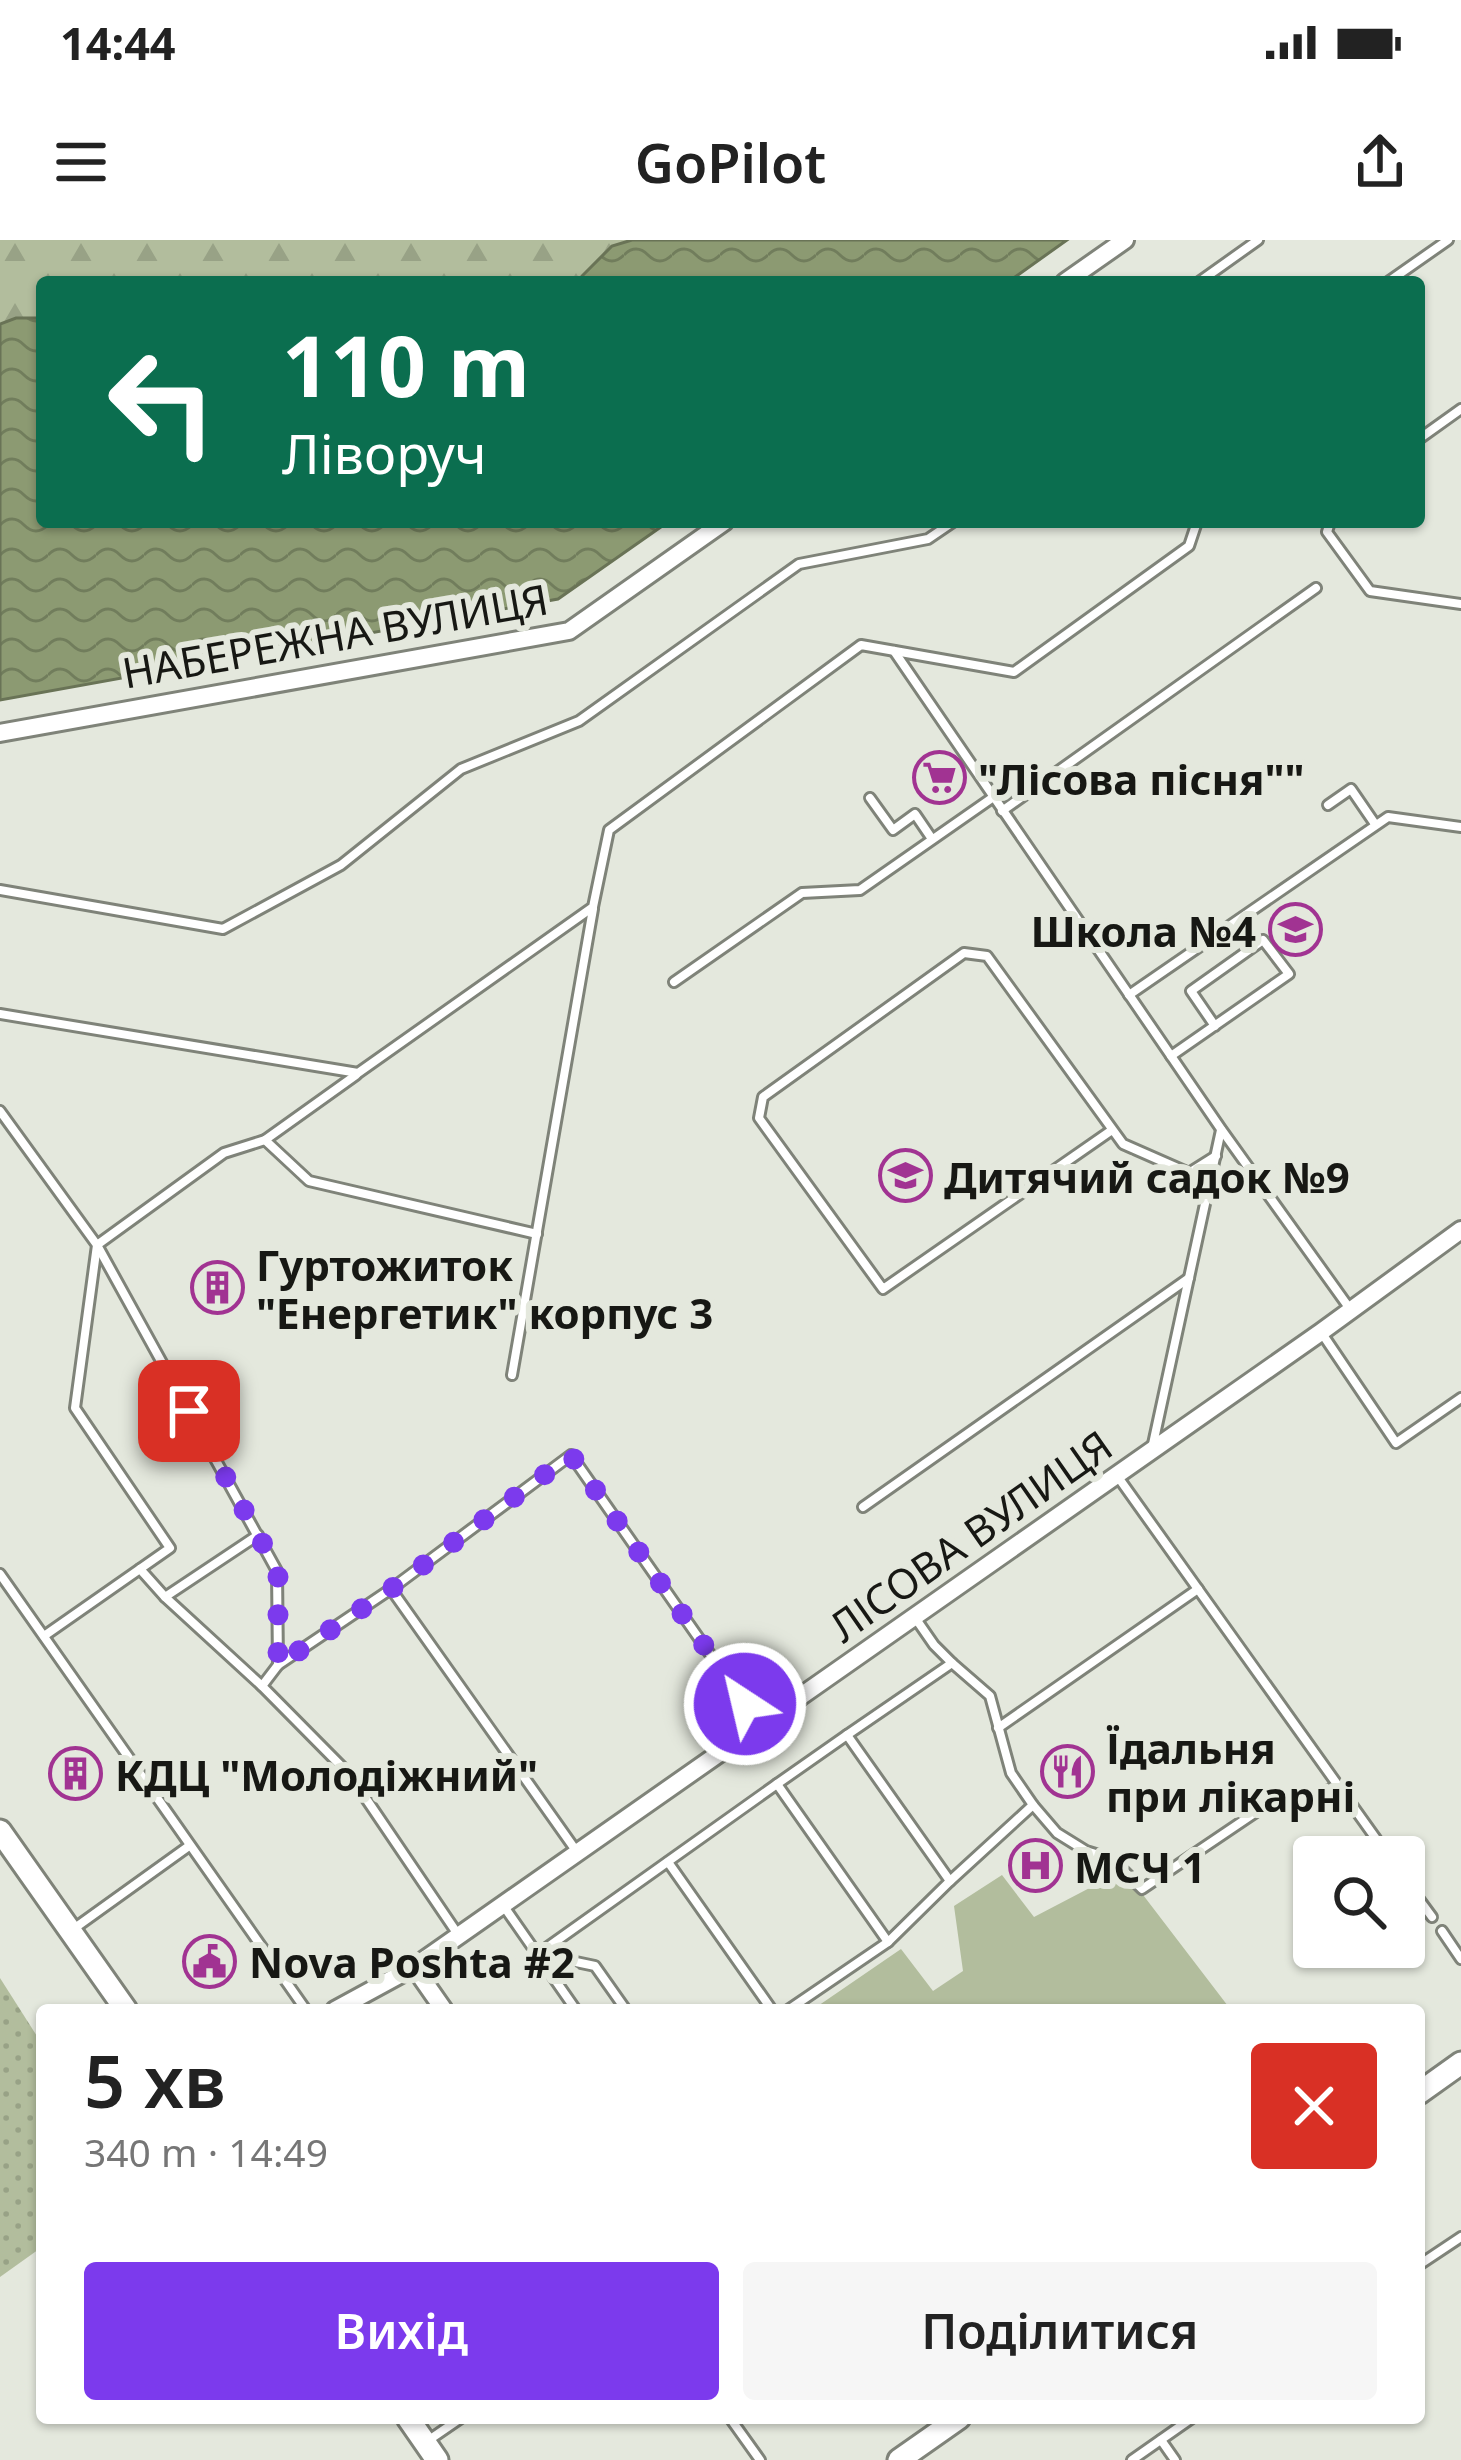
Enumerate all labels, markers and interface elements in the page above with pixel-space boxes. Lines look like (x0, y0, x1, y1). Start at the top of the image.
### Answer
text: 14:44 (60, 12, 176, 73)
text: GoPilot (635, 125, 826, 199)
icon: menu (48, 129, 114, 195)
icon: share (1347, 129, 1413, 195)
text: 110 m (282, 307, 530, 422)
icon: left (84, 324, 240, 480)
text: Ліворуч (282, 416, 487, 490)
street label: НАБЕРЕЖНА ВУЛИЦЯ (118, 569, 552, 701)
supermarket icon: "Лісова пісня"" (911, 750, 967, 806)
place label: "Лісова пісня"" (978, 750, 1305, 807)
place label: Школа №4 (1031, 902, 1256, 959)
school or university icon: Школа №4 (1267, 902, 1323, 958)
school or university icon: Дитячий садок №9 (877, 1148, 933, 1204)
place label: Дитячий садок №9 (944, 1148, 1350, 1205)
place label: Гуртожиток "Енергетик" корпус 3 (256, 1236, 713, 1341)
building icon: Гуртожиток "Енергетик" корпус 3 (189, 1260, 245, 1316)
pin (138, 1360, 240, 1462)
icon: arrive (156, 1378, 222, 1444)
street label: ЛІСОВА ВУЛИЦЯ (817, 1416, 1123, 1654)
position arrow (682, 1641, 808, 1767)
place label: Їдальня при лікарні (1106, 1719, 1356, 1824)
restaurant icon: Їдальня при лікарні (1039, 1743, 1095, 1799)
building icon: КДЦ "Молодіжний" (48, 1746, 104, 1802)
place label: КДЦ "Молодіжний" (115, 1746, 538, 1803)
map controls (1293, 1836, 1425, 1968)
button: search (1293, 1836, 1425, 1968)
hospital icon: МСЧ 1 (1007, 1838, 1063, 1894)
place label: МСЧ 1 (1074, 1838, 1206, 1895)
public building icon: Nova Poshta #2 (182, 1933, 238, 1989)
place label: Nova Poshta #2 (249, 1933, 575, 1990)
text: 5 хв (84, 2031, 226, 2129)
button: close (1251, 2043, 1377, 2169)
text: 340 m · 14:49 (84, 2125, 328, 2178)
button: Вихід (84, 2262, 719, 2400)
button: Поділитися (743, 2262, 1377, 2400)

